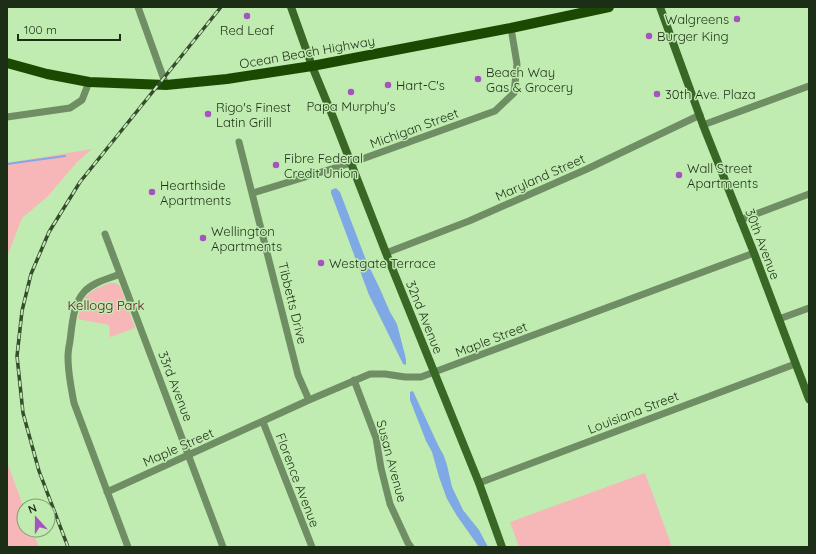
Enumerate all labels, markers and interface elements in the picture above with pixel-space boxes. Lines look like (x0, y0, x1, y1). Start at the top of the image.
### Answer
marker: Red Leaf (242, 11, 252, 21)
place label: Walgreens (665, 11, 729, 27)
marker: Walgreens (732, 14, 742, 24)
scale bar (18, 16, 120, 42)
text: 100 m (24, 22, 57, 37)
place label: Red Leaf (220, 22, 274, 38)
place label: Burger King (657, 28, 729, 44)
marker: Burger King (644, 31, 654, 41)
street label: Ocean Beach Highway (238, 32, 376, 72)
place label: Beach Way Gas & Grocery (486, 64, 573, 95)
marker: Beach Way Gas & Grocery (473, 74, 483, 84)
place label: Hart-C's (396, 77, 445, 93)
marker: Hart-C's (383, 80, 393, 90)
place label: 30th Ave. Plaza (665, 86, 756, 102)
marker: Papa Murphy's (346, 87, 356, 97)
marker: 30th Ave. Plaza (652, 89, 662, 99)
place label: Papa Murphy's (306, 98, 396, 114)
place label: Rigo's Finest Latin Grill (216, 99, 291, 130)
street label: Michigan Street (368, 105, 460, 151)
marker: Rigo's Finest Latin Grill (203, 109, 213, 119)
place label: Fibre Federal Credit Union (284, 150, 363, 181)
street label: Maryland Street (493, 150, 587, 204)
marker: Fibre Federal Credit Union (271, 160, 281, 170)
place label: Wall Street Apartments (687, 160, 758, 191)
marker: Wall Street Apartments (674, 170, 684, 180)
place label: Hearthside Apartments (160, 177, 231, 208)
marker: Hearthside Apartments (147, 187, 157, 197)
street label: 30th Avenue (742, 206, 784, 282)
place label: Wellington Apartments (211, 223, 282, 254)
marker: Wellington Apartments (198, 233, 208, 243)
place label: Westgate Terrace (329, 255, 436, 271)
marker: Westgate Terrace (316, 258, 326, 268)
street label: Tibbetts Drive (275, 260, 311, 346)
street label: 32nd Avenue (403, 278, 447, 356)
park label: Kellogg Park (68, 297, 144, 313)
street label: Maple Street (453, 318, 529, 360)
street label: 33rd Avenue (155, 348, 197, 424)
street label: Louisiana Street (585, 387, 681, 437)
street label: Susan Avenue (373, 418, 411, 504)
street label: Maple Street (140, 424, 216, 470)
street label: Florence Avenue (273, 431, 323, 529)
north arrow (16, 498, 56, 538)
text: N (26, 501, 39, 517)

